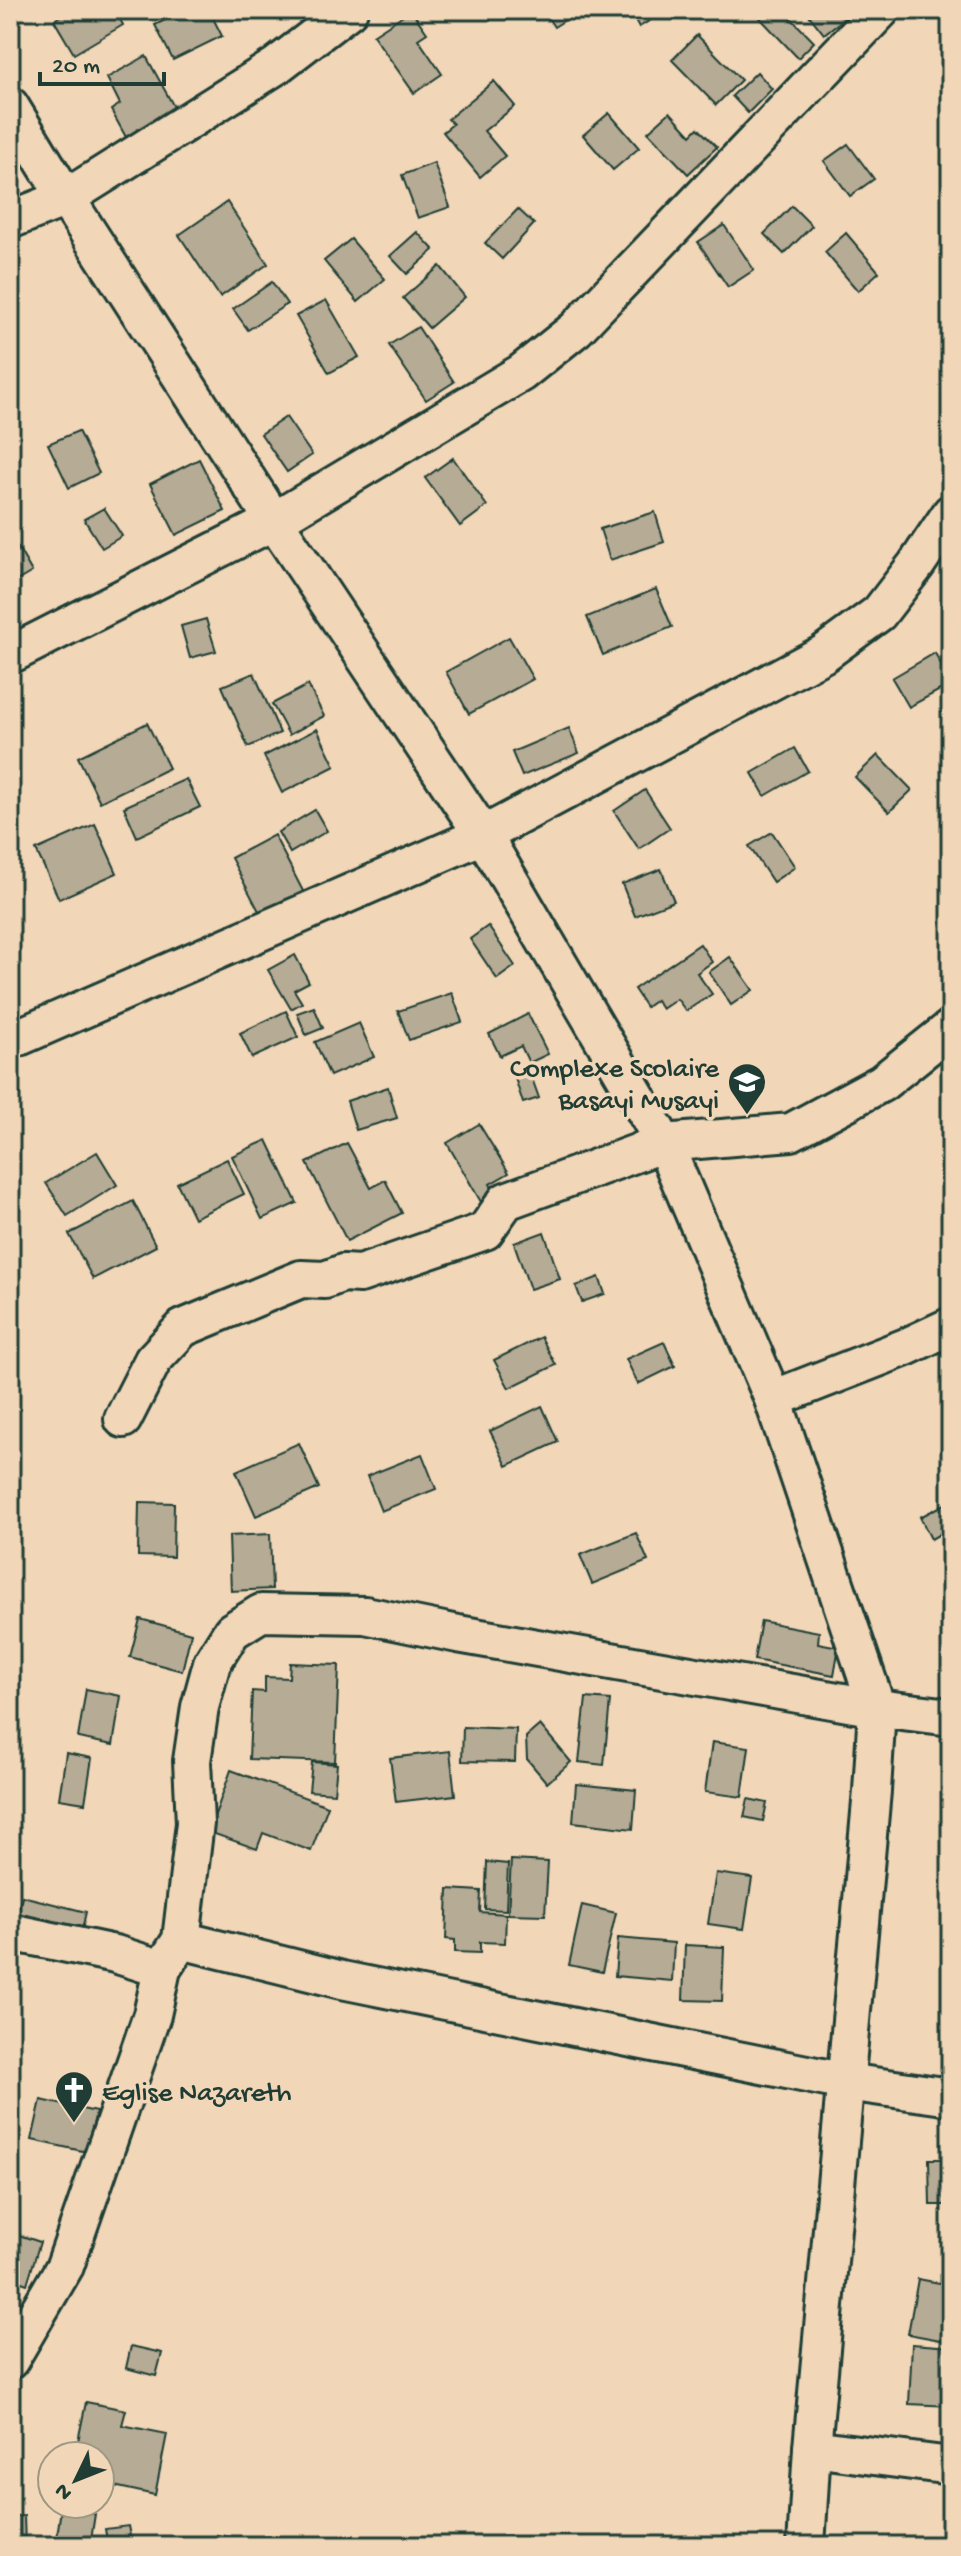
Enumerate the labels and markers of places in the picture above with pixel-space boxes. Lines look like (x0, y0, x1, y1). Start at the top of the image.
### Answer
place label: Complexe Scolaire Basayi Musayi (510, 1054, 720, 1119)
school or university icon: Complexe Scolaire Basayi Musayi (726, 1061, 768, 1116)
church icon: Eglise Nazareth (53, 2069, 95, 2124)
place label: Eglise Nazareth (102, 2078, 292, 2111)

